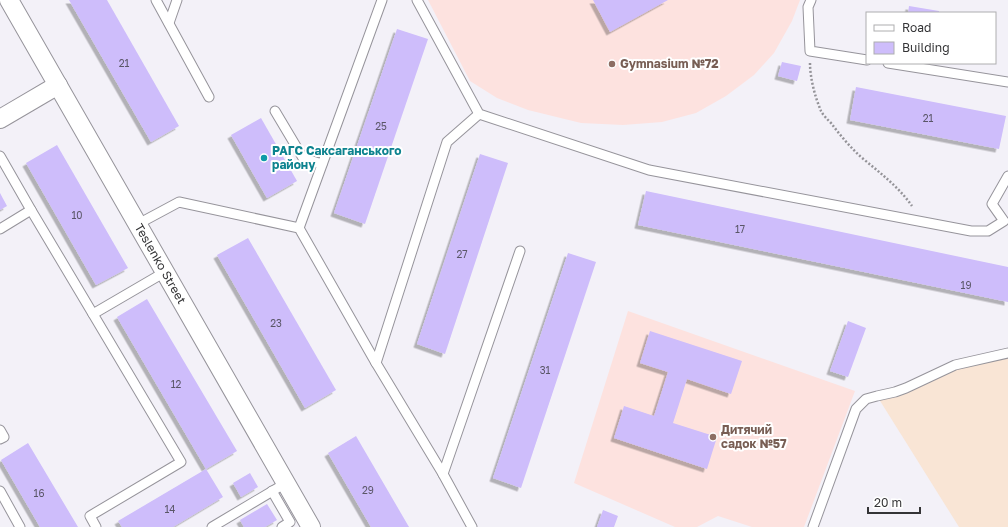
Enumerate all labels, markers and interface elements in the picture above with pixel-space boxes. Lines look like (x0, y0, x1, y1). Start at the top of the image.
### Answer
legend (866, 12, 996, 64)
text: Road (902, 20, 931, 35)
text: Building (902, 40, 950, 55)
place label: Gymnasium №72 (620, 56, 719, 71)
house number: 21 (119, 57, 129, 69)
marker: Gymnasium №72 (607, 59, 617, 69)
house number: 21 (923, 112, 933, 124)
house number: 25 (375, 120, 387, 132)
place label: РАГС Саксаганського району (272, 143, 401, 172)
marker: РАГС Саксаганського району (259, 153, 269, 163)
house number: 10 (71, 209, 83, 221)
street label: Teslenko Street (132, 221, 190, 307)
house number: 17 (735, 223, 745, 235)
house number: 27 (456, 248, 468, 260)
house number: 19 (961, 279, 971, 291)
house number: 23 (270, 317, 282, 329)
house number: 31 (540, 364, 550, 376)
house number: 12 (171, 378, 182, 390)
place label: Дитячий садок №57 (721, 422, 787, 451)
marker: Дитячий садок №57 (708, 432, 718, 442)
house number: 29 (362, 484, 374, 496)
house number: 16 (34, 487, 44, 499)
scale bar (868, 489, 920, 515)
text: 20 m (874, 495, 902, 510)
house number: 14 (165, 503, 175, 515)

